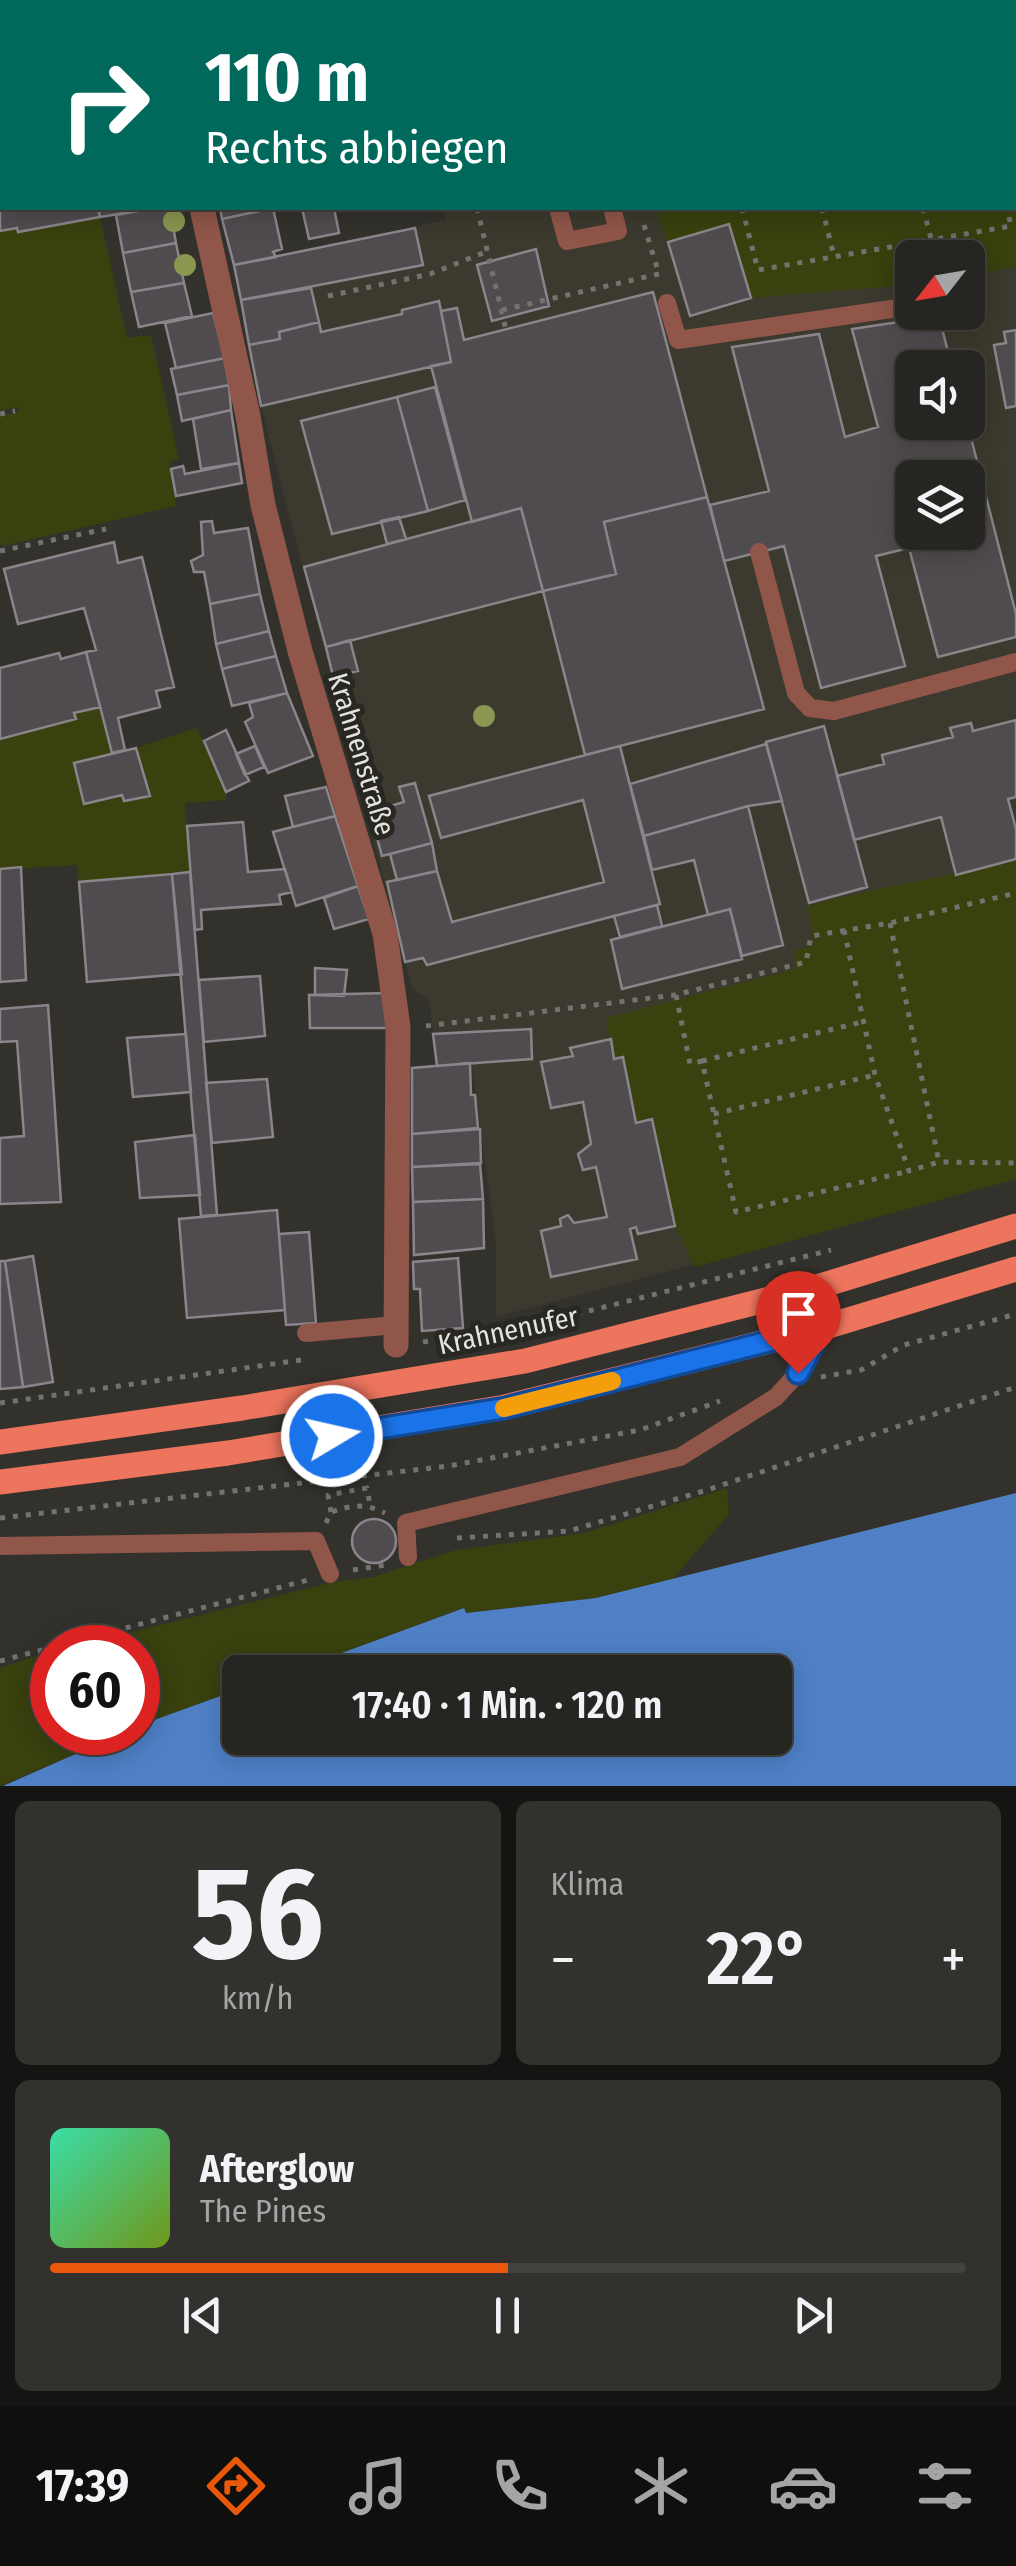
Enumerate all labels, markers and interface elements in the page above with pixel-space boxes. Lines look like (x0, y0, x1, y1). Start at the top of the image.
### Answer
text: 110 m (205, 36, 369, 120)
icon: right (40, 40, 170, 170)
text: Rechts abbiegen (205, 121, 508, 175)
north arrow (895, 240, 985, 330)
map controls (895, 240, 985, 550)
button: sound (895, 350, 985, 440)
button: layers (895, 460, 985, 550)
street label: Krahnenstraße (321, 669, 402, 839)
pin (756, 1271, 841, 1374)
icon: arrive (771, 1286, 826, 1341)
street label: Krahnenufer (435, 1300, 581, 1361)
position arrow (280, 1384, 384, 1488)
speed limit sign: 60 (30, 1625, 160, 1755)
text: 17:40 · 1 Min. · 120 m (352, 1682, 662, 1728)
text: 56 (192, 1836, 324, 1992)
text: Klima (551, 1865, 624, 1903)
text: 22° (706, 1914, 810, 2004)
text: − (551, 1927, 575, 1993)
text: + (941, 1927, 966, 1993)
text: km/h (222, 1979, 293, 2017)
text: Afterglow (200, 2146, 354, 2192)
text: The Pines (200, 2192, 326, 2230)
icon: previous (175, 2288, 230, 2343)
icon: pause (480, 2288, 535, 2343)
icon: next (786, 2288, 841, 2343)
icon: directions (201, 2451, 271, 2521)
icon: music (343, 2451, 413, 2521)
icon: phone (485, 2451, 555, 2521)
icon: climate (626, 2451, 696, 2521)
icon: car (768, 2451, 838, 2521)
icon: filters (910, 2451, 980, 2521)
text: 17:39 (36, 2459, 129, 2513)

